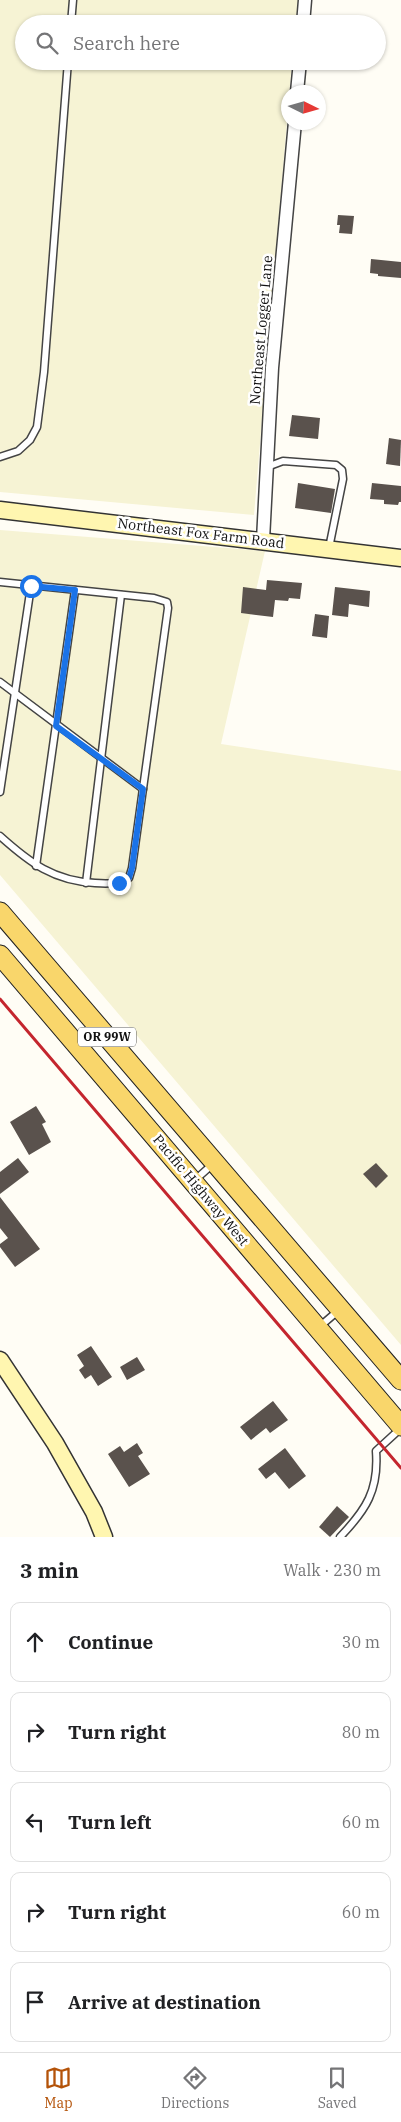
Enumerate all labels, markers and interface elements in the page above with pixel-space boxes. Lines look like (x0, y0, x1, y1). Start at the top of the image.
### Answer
search box (15, 15, 386, 70)
icon: search (33, 29, 61, 57)
text: Search here (73, 31, 180, 55)
north arrow (281, 85, 326, 130)
street label: Northeast Logger Lane (246, 255, 276, 405)
street label: Northeast Fox Farm Road (117, 514, 286, 552)
route start (20, 575, 43, 598)
route end (108, 872, 131, 895)
road number: OR 99W (78, 1028, 136, 1046)
street label: Pacific Highway West (149, 1131, 253, 1249)
text: 3 min (20, 1556, 79, 1584)
text: Walk · 230 m (283, 1560, 381, 1580)
icon: ahead (21, 1628, 49, 1656)
text: Continue (68, 1630, 153, 1654)
text: 30 m (342, 1632, 380, 1652)
icon: right (21, 1718, 49, 1746)
text: Turn right (68, 1720, 166, 1744)
text: 80 m (342, 1722, 380, 1742)
icon: left (21, 1808, 49, 1836)
text: Turn left (68, 1810, 151, 1834)
text: 60 m (342, 1812, 380, 1832)
icon: right (21, 1898, 49, 1926)
text: Turn right (68, 1900, 166, 1924)
text: 60 m (342, 1902, 380, 1922)
icon: arrive (21, 1988, 49, 2016)
text: Arrive at destination (68, 1990, 261, 2014)
tab: Map (44, 2064, 73, 2112)
tab: Directions (161, 2064, 229, 2112)
tab: Saved (318, 2064, 357, 2112)

